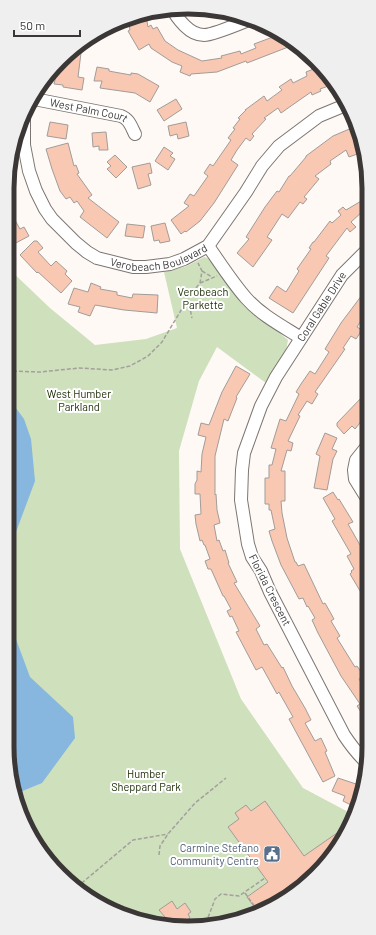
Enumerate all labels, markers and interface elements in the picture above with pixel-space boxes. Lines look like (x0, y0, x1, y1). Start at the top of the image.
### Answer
scale bar (14, 12, 80, 38)
text: 50 m (20, 18, 45, 32)
street label: West Palm Court (49, 95, 131, 124)
street label: Verobeach Boulevard (109, 241, 209, 273)
street label: Coral Gable Drive (294, 269, 349, 344)
park label: Verobeach Parkette (178, 285, 228, 311)
park label: West Humber Parkland (47, 387, 111, 413)
street label: Florida Crescent (247, 552, 294, 628)
park label: Humber Sheppard Park (111, 767, 181, 793)
place label: Carmine Stefano Community Centre (170, 841, 259, 867)
public building icon: Carmine Stefano Community Centre (262, 844, 282, 864)

